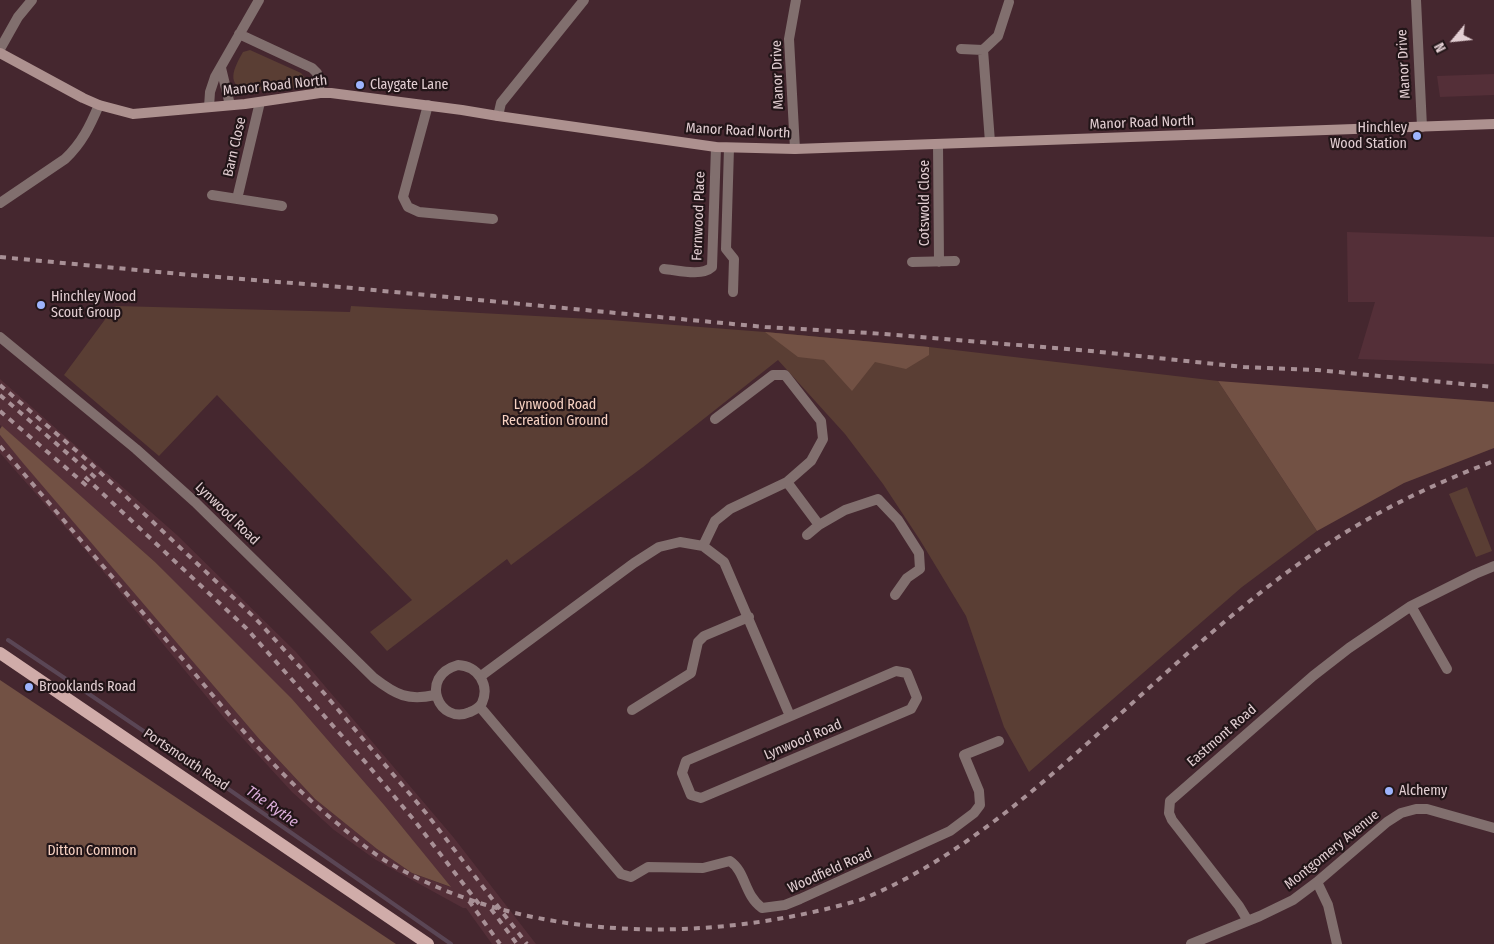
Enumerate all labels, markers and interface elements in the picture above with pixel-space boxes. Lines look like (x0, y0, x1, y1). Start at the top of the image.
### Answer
north arrow (1429, 15, 1479, 65)
street label: Manor Drive (1394, 29, 1414, 99)
street label: Manor Drive (768, 40, 788, 110)
text: N (1431, 40, 1450, 55)
street label: Manor Road North (222, 72, 328, 100)
place label: Claygate Lane (370, 77, 448, 93)
marker: Claygate Lane (354, 79, 366, 91)
street label: Manor Road North (1089, 113, 1195, 133)
street label: Barn Close (220, 115, 250, 179)
street label: Manor Road North (685, 120, 791, 142)
place label: Hinchley Wood Station (1330, 120, 1407, 152)
marker: Hinchley Wood Station (1411, 130, 1423, 142)
street label: Cotswold Close (917, 160, 933, 246)
street label: Fernwood Place (689, 171, 709, 261)
place label: Hinchley Wood Scout Group (51, 289, 136, 322)
marker: Hinchley Wood Scout Group (35, 299, 47, 311)
park label: Lynwood Road Recreation Ground (502, 397, 608, 430)
street label: Lynwood Road (191, 479, 263, 549)
place label: Brooklands Road (39, 679, 136, 695)
marker: Brooklands Road (23, 681, 35, 693)
street label: Eastmont Road (1184, 701, 1260, 771)
street label: Lynwood Road (762, 716, 844, 764)
street label: Portsmouth Road (140, 725, 232, 795)
water label: The Rythe (242, 782, 302, 832)
place label: Alchemy (1399, 783, 1447, 799)
marker: Alchemy (1383, 785, 1395, 797)
street label: Montgomery Avenue (1281, 807, 1383, 893)
park label: Ditton Common (47, 843, 137, 859)
street label: Woodfield Road (785, 845, 875, 897)

